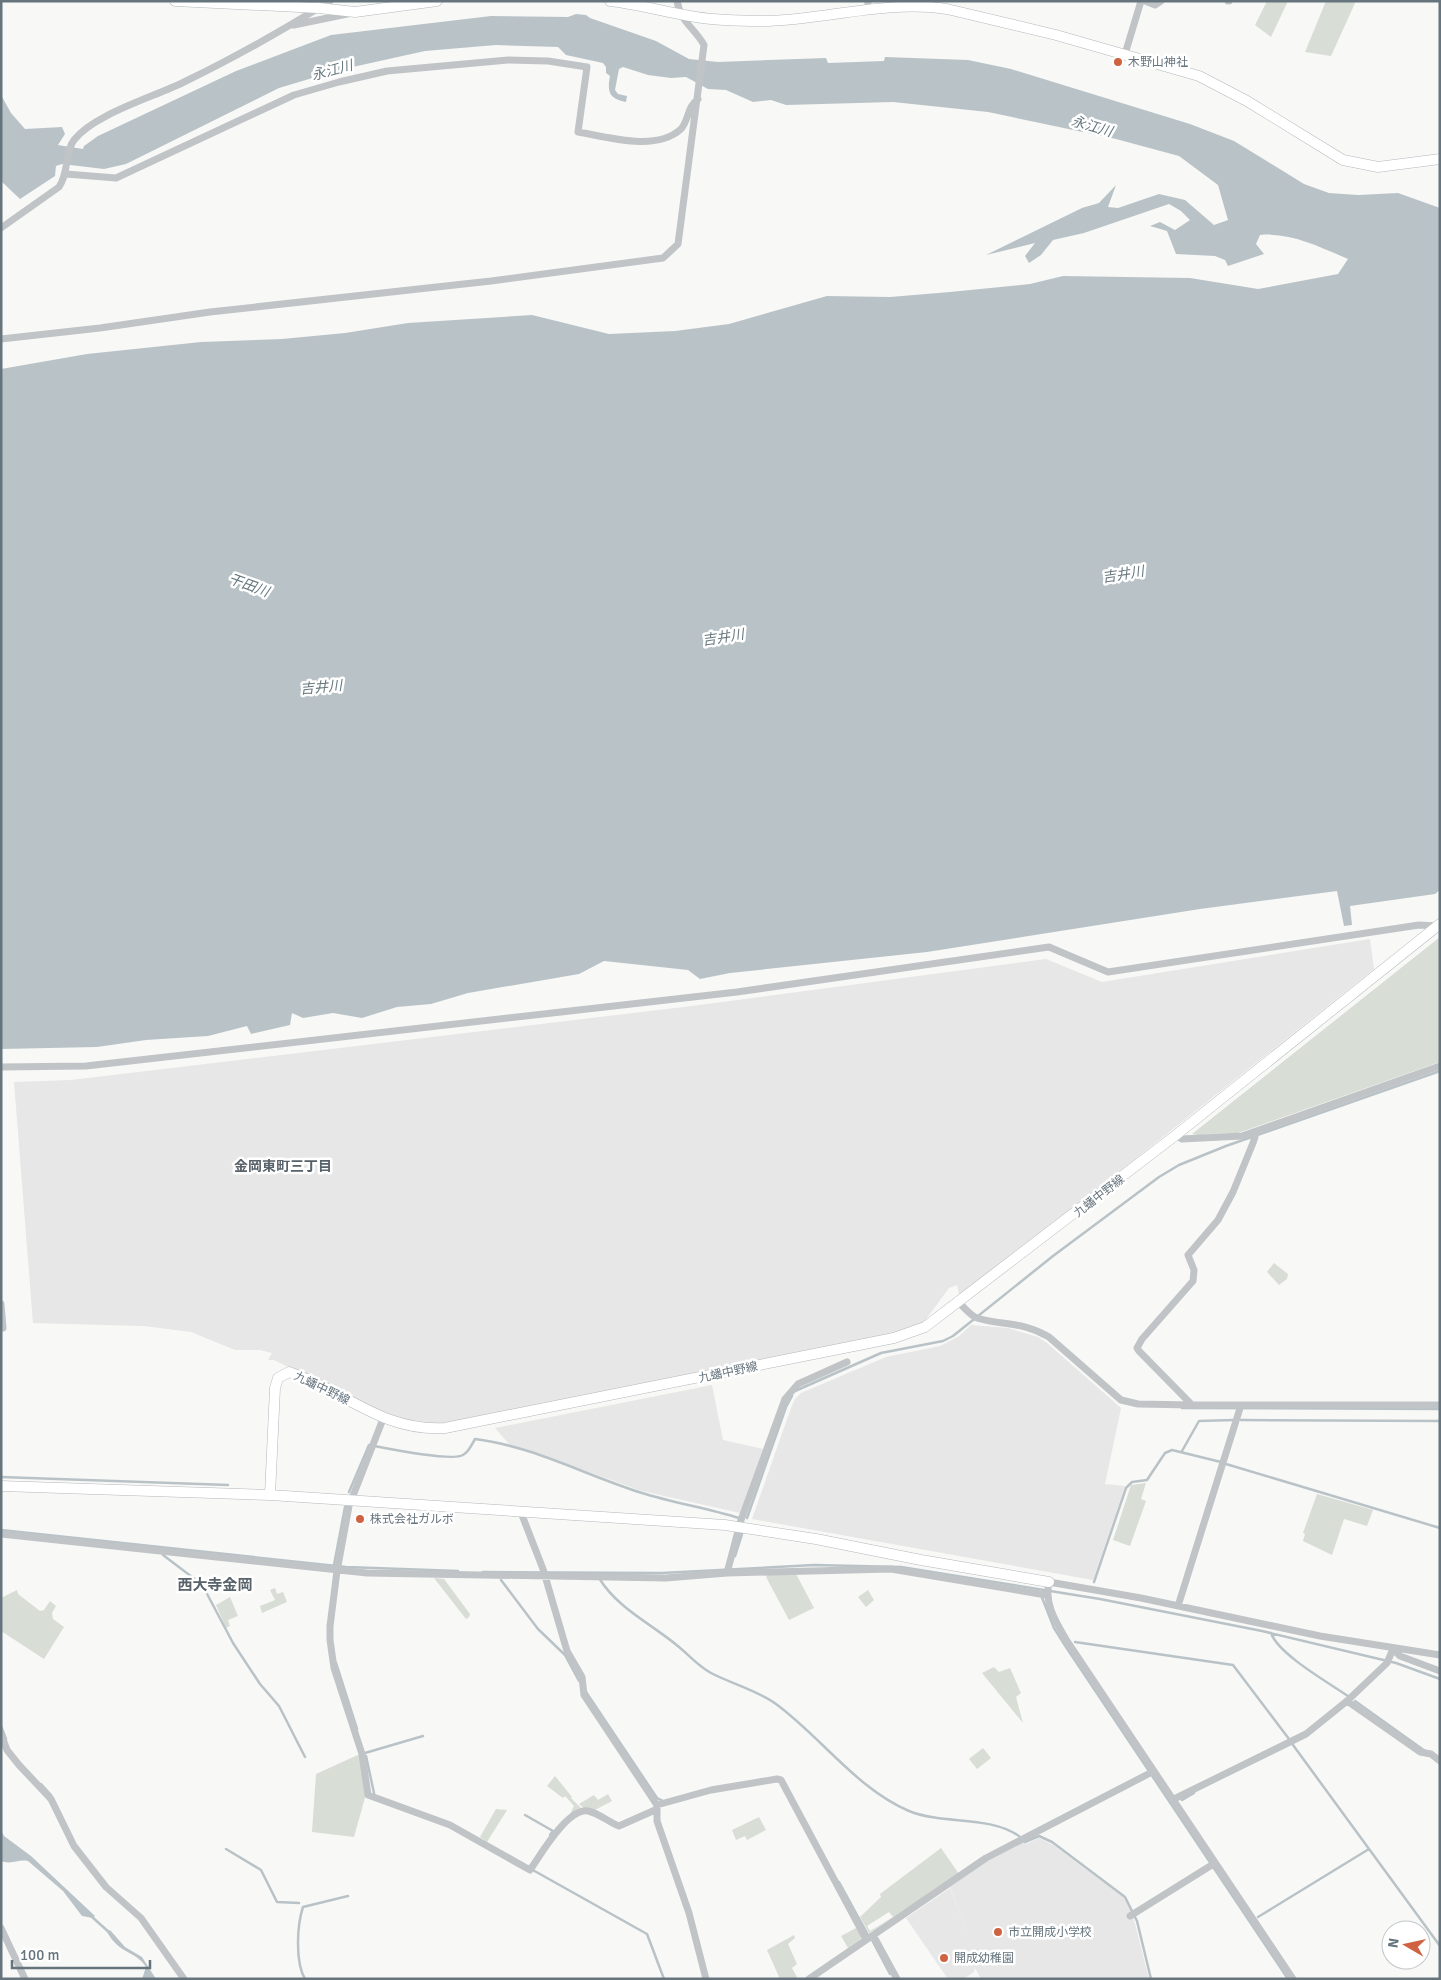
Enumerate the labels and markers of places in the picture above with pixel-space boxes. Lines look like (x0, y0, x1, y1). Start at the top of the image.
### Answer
place label: 木野山神社 (1128, 55, 1188, 70)
marker: 木野山神社 (1112, 56, 1124, 68)
place label: 株式会社ガルボ (370, 1512, 454, 1527)
marker: 株式会社ガルボ (354, 1513, 366, 1525)
place label: 市立開成小学校 (1008, 1925, 1092, 1940)
marker: 市立開成小学校 (992, 1926, 1004, 1938)
place label: 開成幼稚園 (954, 1951, 1014, 1966)
marker: 開成幼稚園 (938, 1952, 950, 1964)

